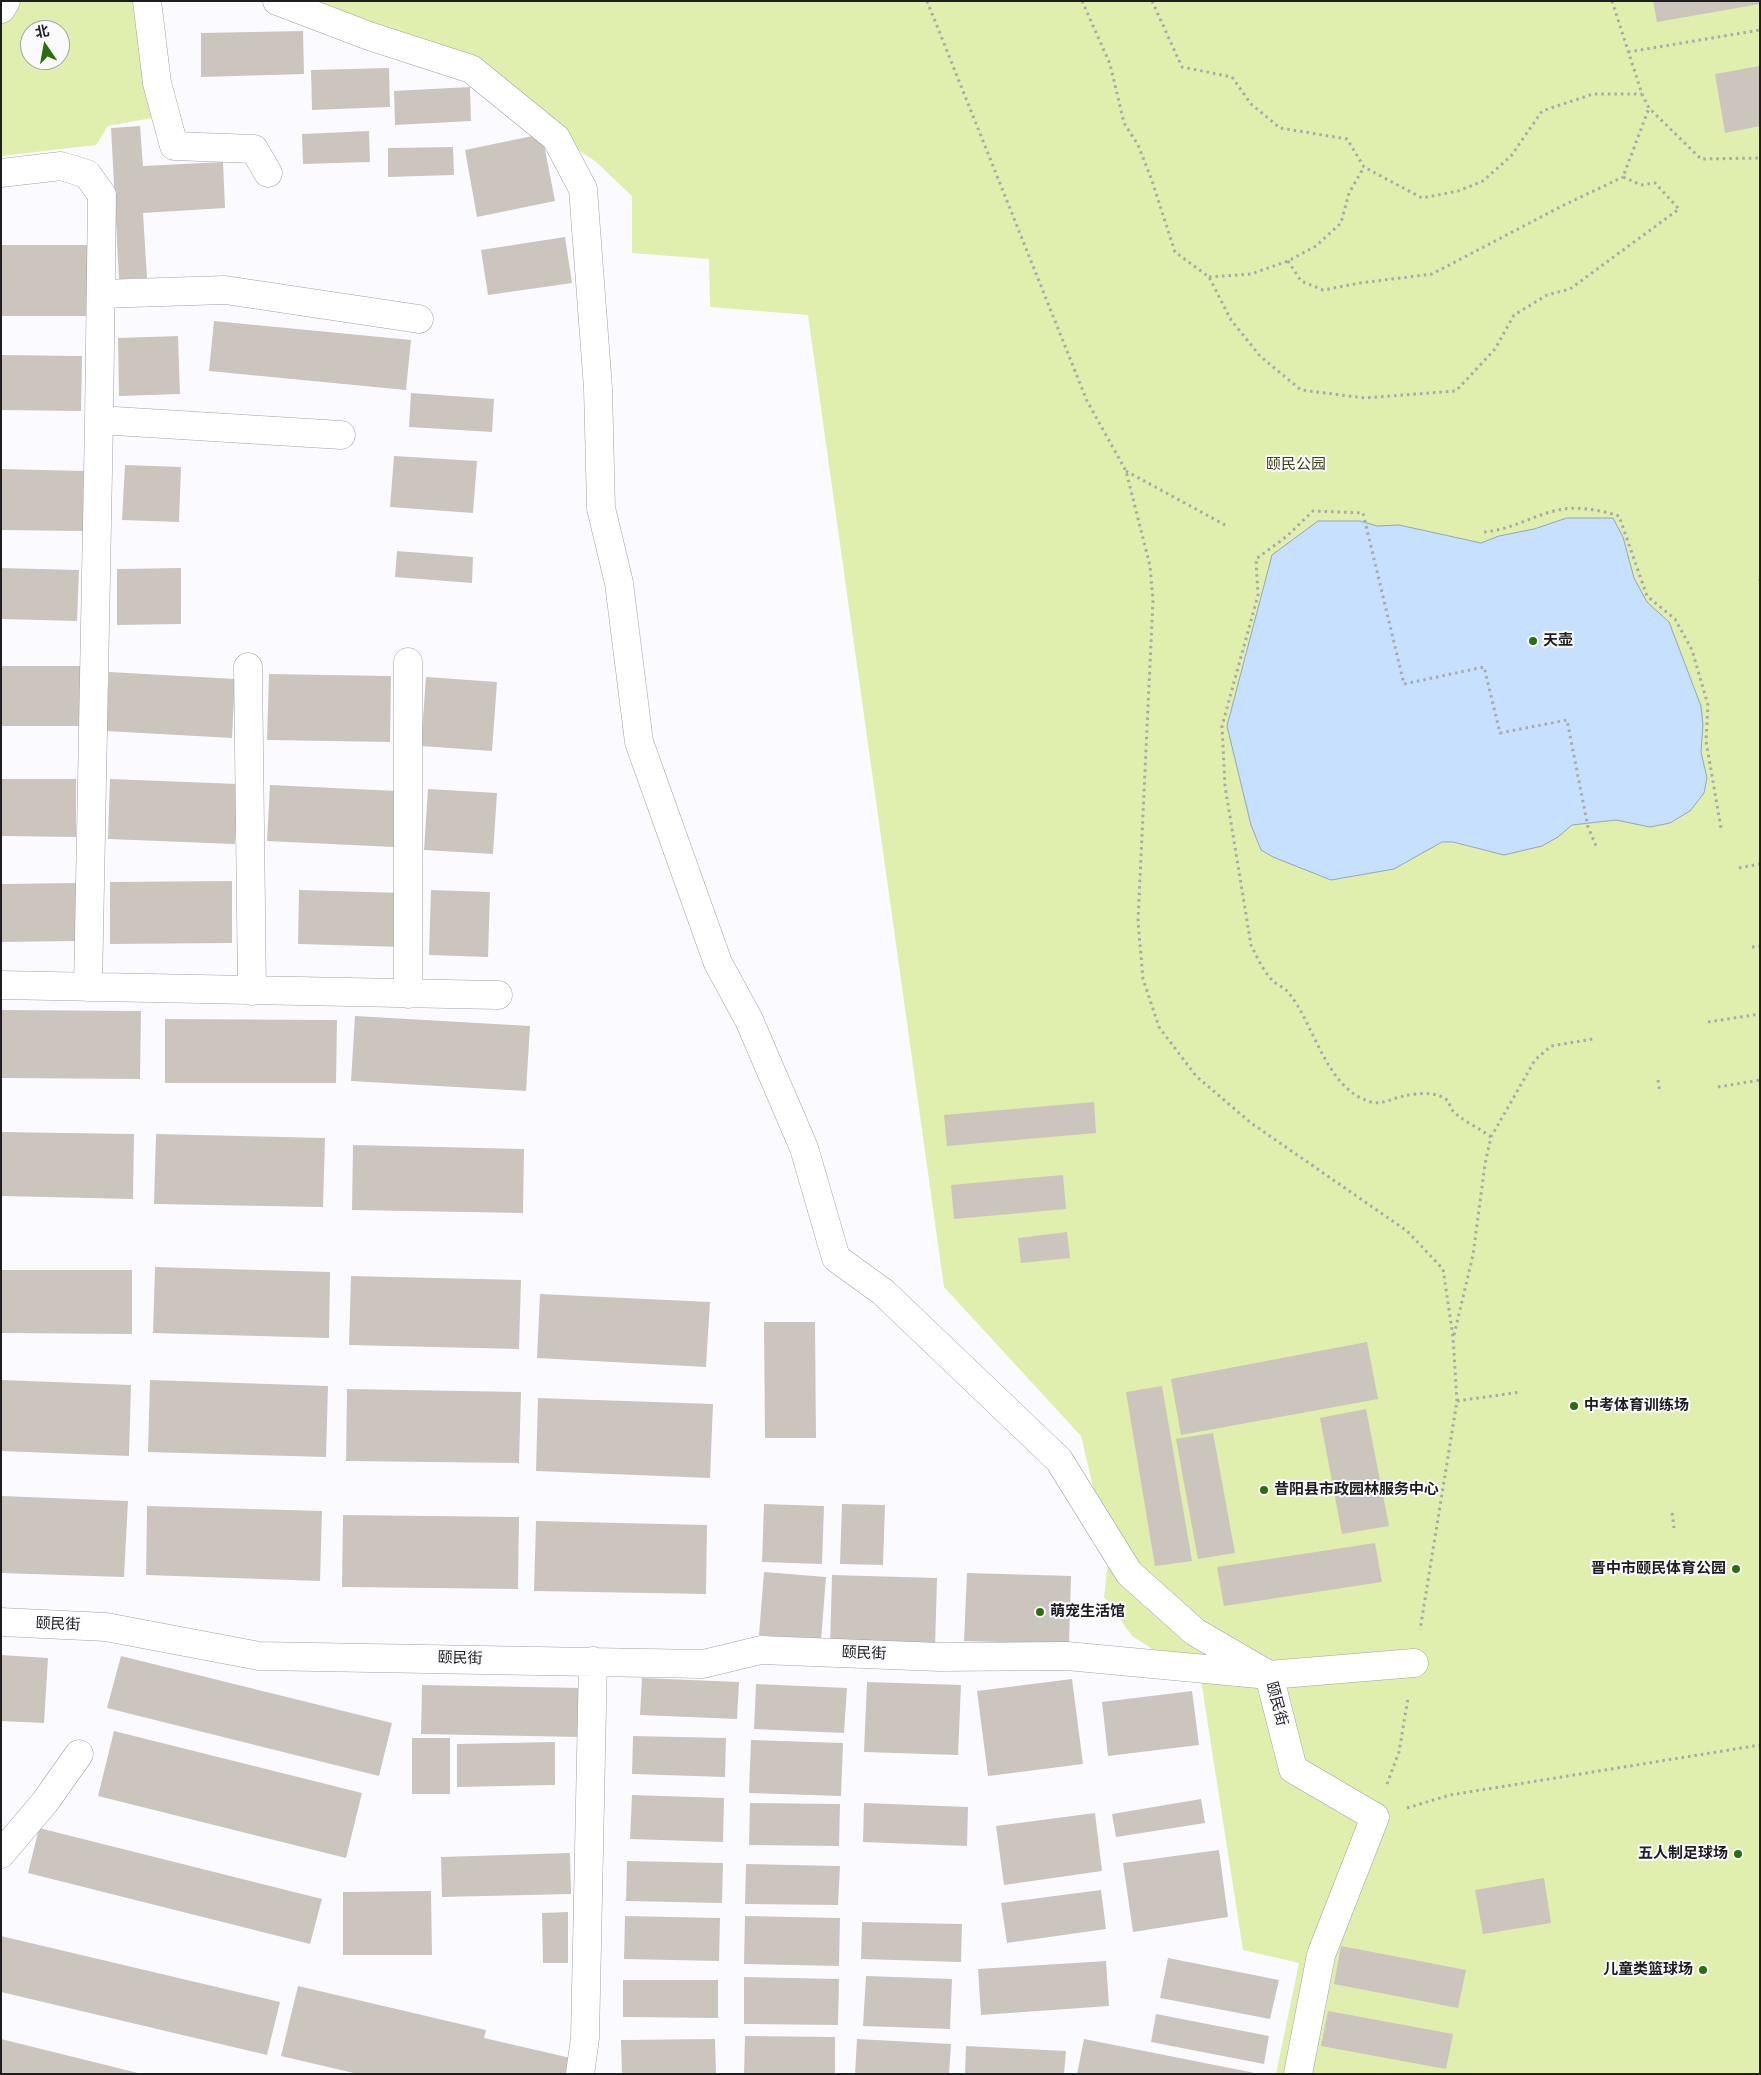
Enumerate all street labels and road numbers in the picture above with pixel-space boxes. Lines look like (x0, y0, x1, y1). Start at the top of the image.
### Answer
street label: 颐民街 (35, 1615, 81, 1635)
street label: 颐民街 (841, 1644, 887, 1664)
street label: 颐民街 (437, 1650, 483, 1668)
street label: 颐民街 (1261, 1680, 1291, 1728)

